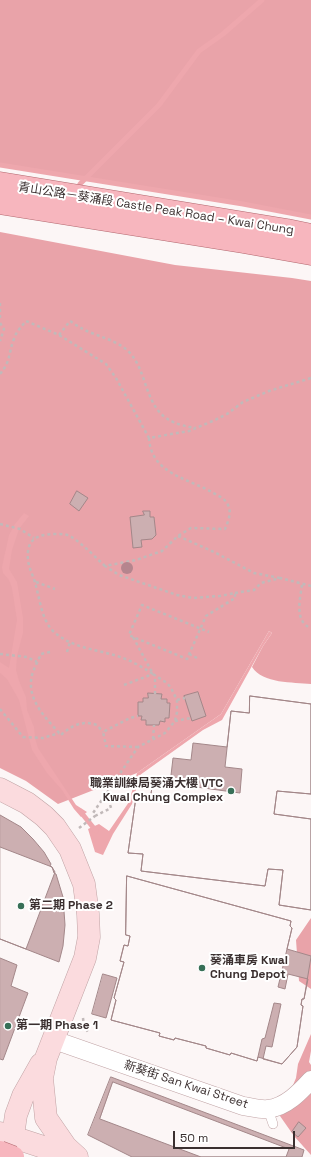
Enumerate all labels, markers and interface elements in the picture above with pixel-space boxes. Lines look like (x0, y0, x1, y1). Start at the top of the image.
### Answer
street label: 青山公路－葵涌段 Castle Peak Road – Kwai Chung (17, 180, 295, 238)
place label: 職業訓練局葵涌大樓 VTC Kwai Chung Complex (90, 777, 223, 805)
marker: 職業訓練局葵涌大樓 VTC Kwai Chung Complex (226, 786, 236, 796)
place label: 第二期 Phase 2 (29, 899, 113, 913)
marker: 第二期 Phase 2 (16, 901, 26, 911)
place label: 葵涌車房 Kwai Chung Depot (210, 954, 288, 982)
marker: 葵涌車房 Kwai Chung Depot (197, 963, 207, 973)
place label: 第一期 Phase 1 (16, 1019, 98, 1033)
marker: 第一期 Phase 1 (3, 1021, 13, 1031)
street label: 新葵街 San Kwai Street (122, 1058, 250, 1112)
scale bar (175, 1123, 297, 1149)
text: 50 m (180, 1130, 208, 1146)

